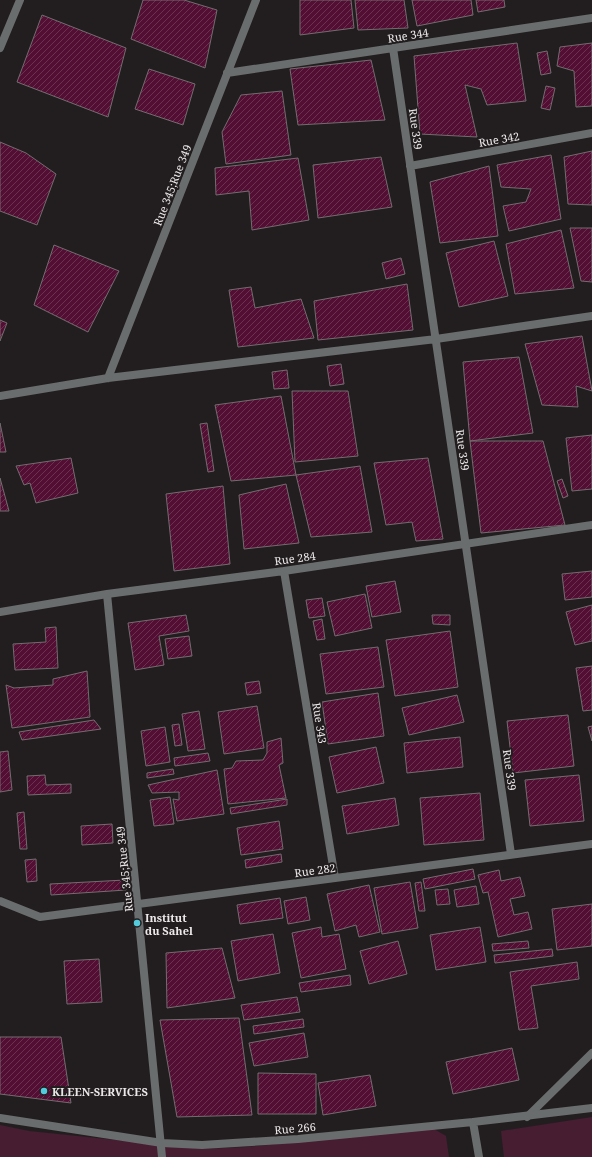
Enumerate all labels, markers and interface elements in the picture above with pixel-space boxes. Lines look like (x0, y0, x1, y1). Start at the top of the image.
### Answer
street label: Rue 344 (386, 24, 430, 46)
street label: Rue 339 (406, 107, 426, 151)
street label: Rue 342 (477, 128, 521, 150)
street label: Rue 345;Rue 349 (150, 142, 194, 228)
street label: Rue 339 (453, 428, 473, 472)
street label: Rue 284 (273, 548, 317, 568)
street label: Rue 343 (309, 701, 331, 745)
street label: Rue 339 (500, 748, 520, 792)
street label: Rue 345;Rue 349 (112, 825, 136, 913)
street label: Rue 282 (293, 860, 337, 880)
place label: Institut du Sahel (145, 910, 193, 938)
marker: Institut du Sahel (132, 918, 142, 928)
place label: KLEEN-SERVICES (52, 1084, 148, 1099)
marker: KLEEN-SERVICES (39, 1086, 49, 1096)
street label: Rue 266 (274, 1119, 316, 1137)

